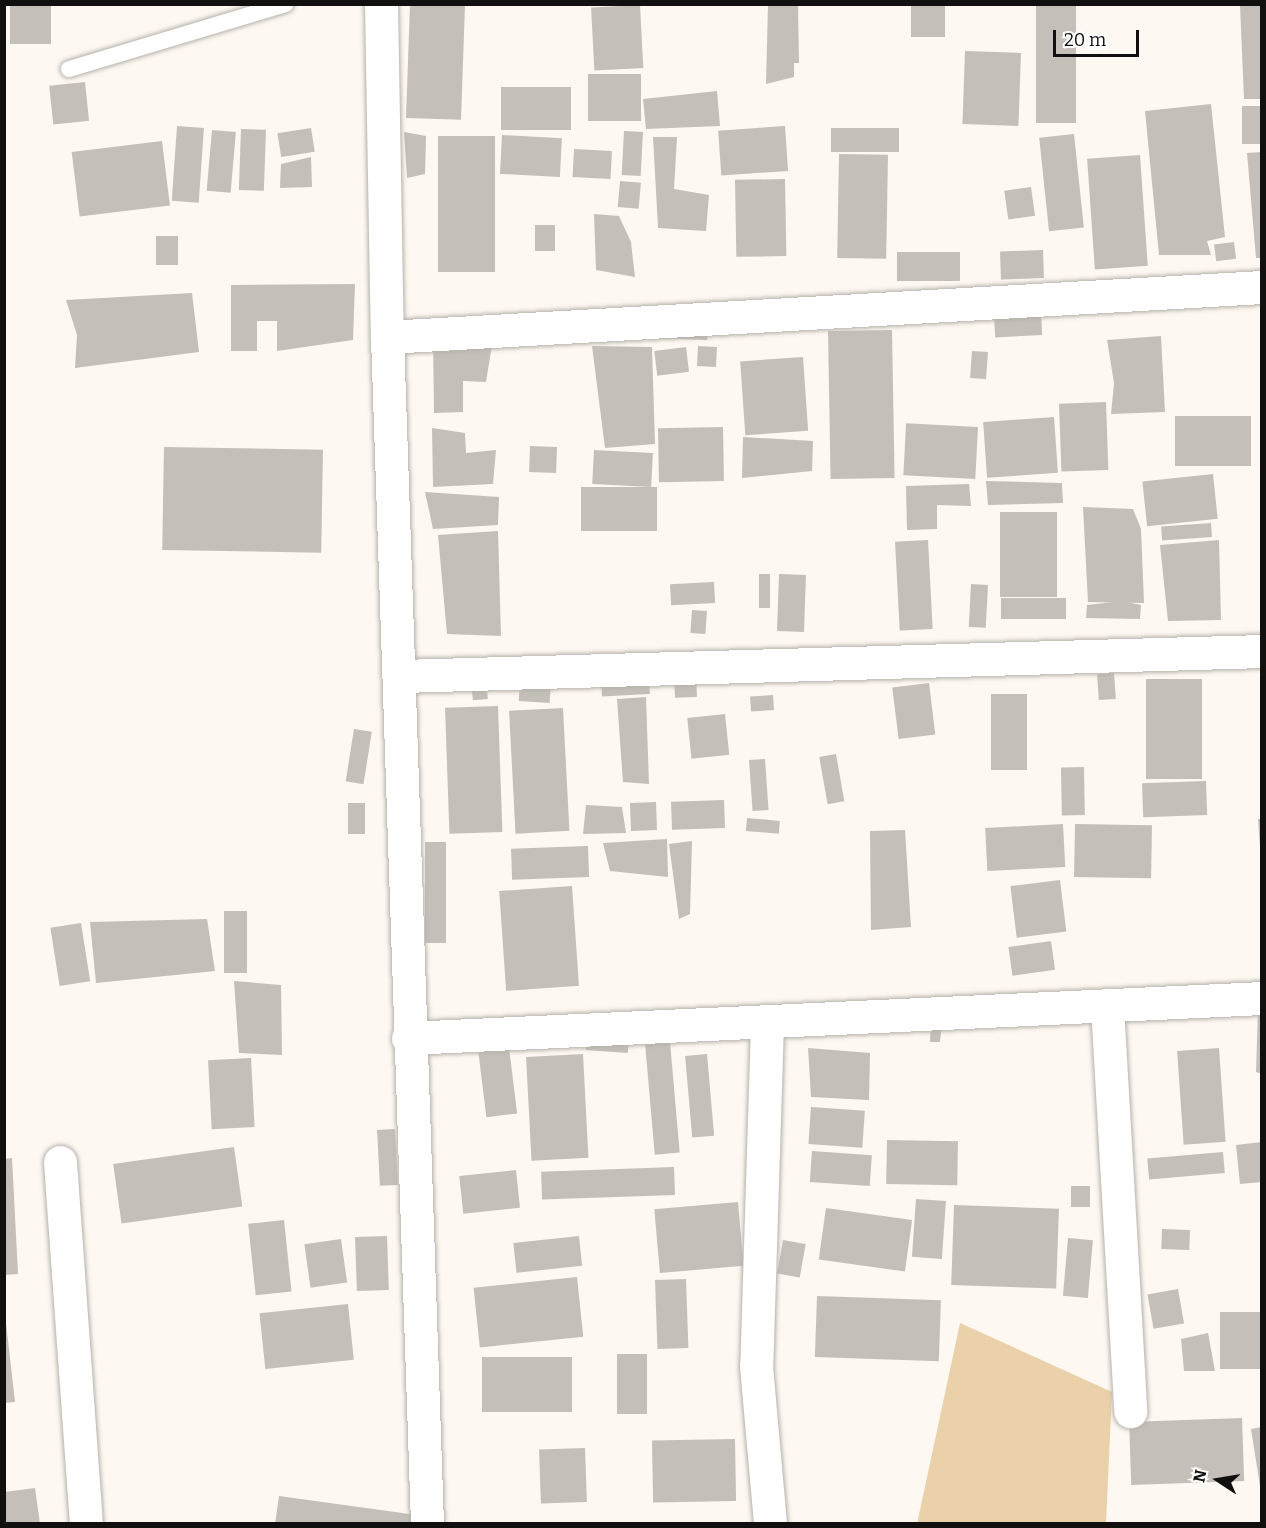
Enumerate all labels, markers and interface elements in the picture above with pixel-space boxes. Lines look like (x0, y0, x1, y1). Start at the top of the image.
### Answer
scale bar (1056, 18, 1142, 56)
text: 20 m (1064, 29, 1106, 51)
north arrow (1188, 1450, 1248, 1510)
text: N (1189, 1468, 1210, 1484)

